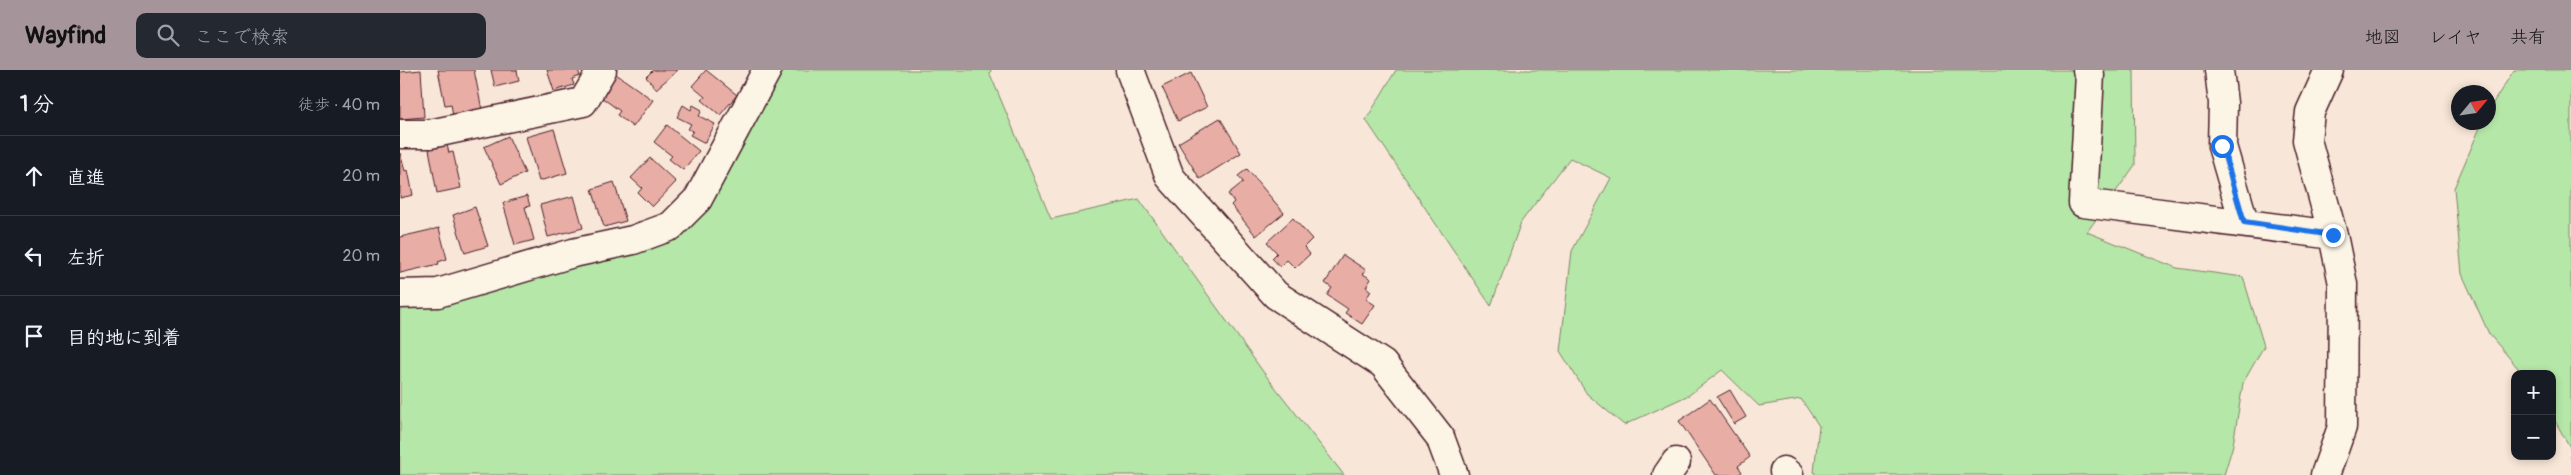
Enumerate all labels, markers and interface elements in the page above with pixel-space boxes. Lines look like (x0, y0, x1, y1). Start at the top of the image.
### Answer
search box (136, 13, 486, 58)
text: Wayfind (25, 21, 106, 50)
icon: search (154, 21, 182, 49)
text: ここで検索 (194, 25, 289, 49)
text: 地図 (2365, 26, 2401, 49)
text: レイヤ (2429, 26, 2482, 49)
text: 共有 (2510, 26, 2546, 49)
north arrow (2451, 85, 2496, 130)
text: 1 分 (20, 91, 54, 118)
text: 徒歩 · 40 m (298, 95, 380, 115)
route start (2211, 135, 2234, 158)
icon: ahead (20, 162, 48, 190)
text: 直進 (67, 166, 105, 190)
text: 20 m (342, 166, 380, 186)
route end (2322, 224, 2345, 247)
icon: left (20, 242, 48, 270)
text: 左折 (67, 246, 105, 270)
text: 20 m (342, 246, 380, 266)
icon: arrive (20, 322, 48, 350)
text: 目的地に到着 (67, 326, 181, 350)
map controls (2511, 370, 2556, 460)
button: + (2511, 370, 2556, 415)
button: − (2511, 415, 2556, 460)

